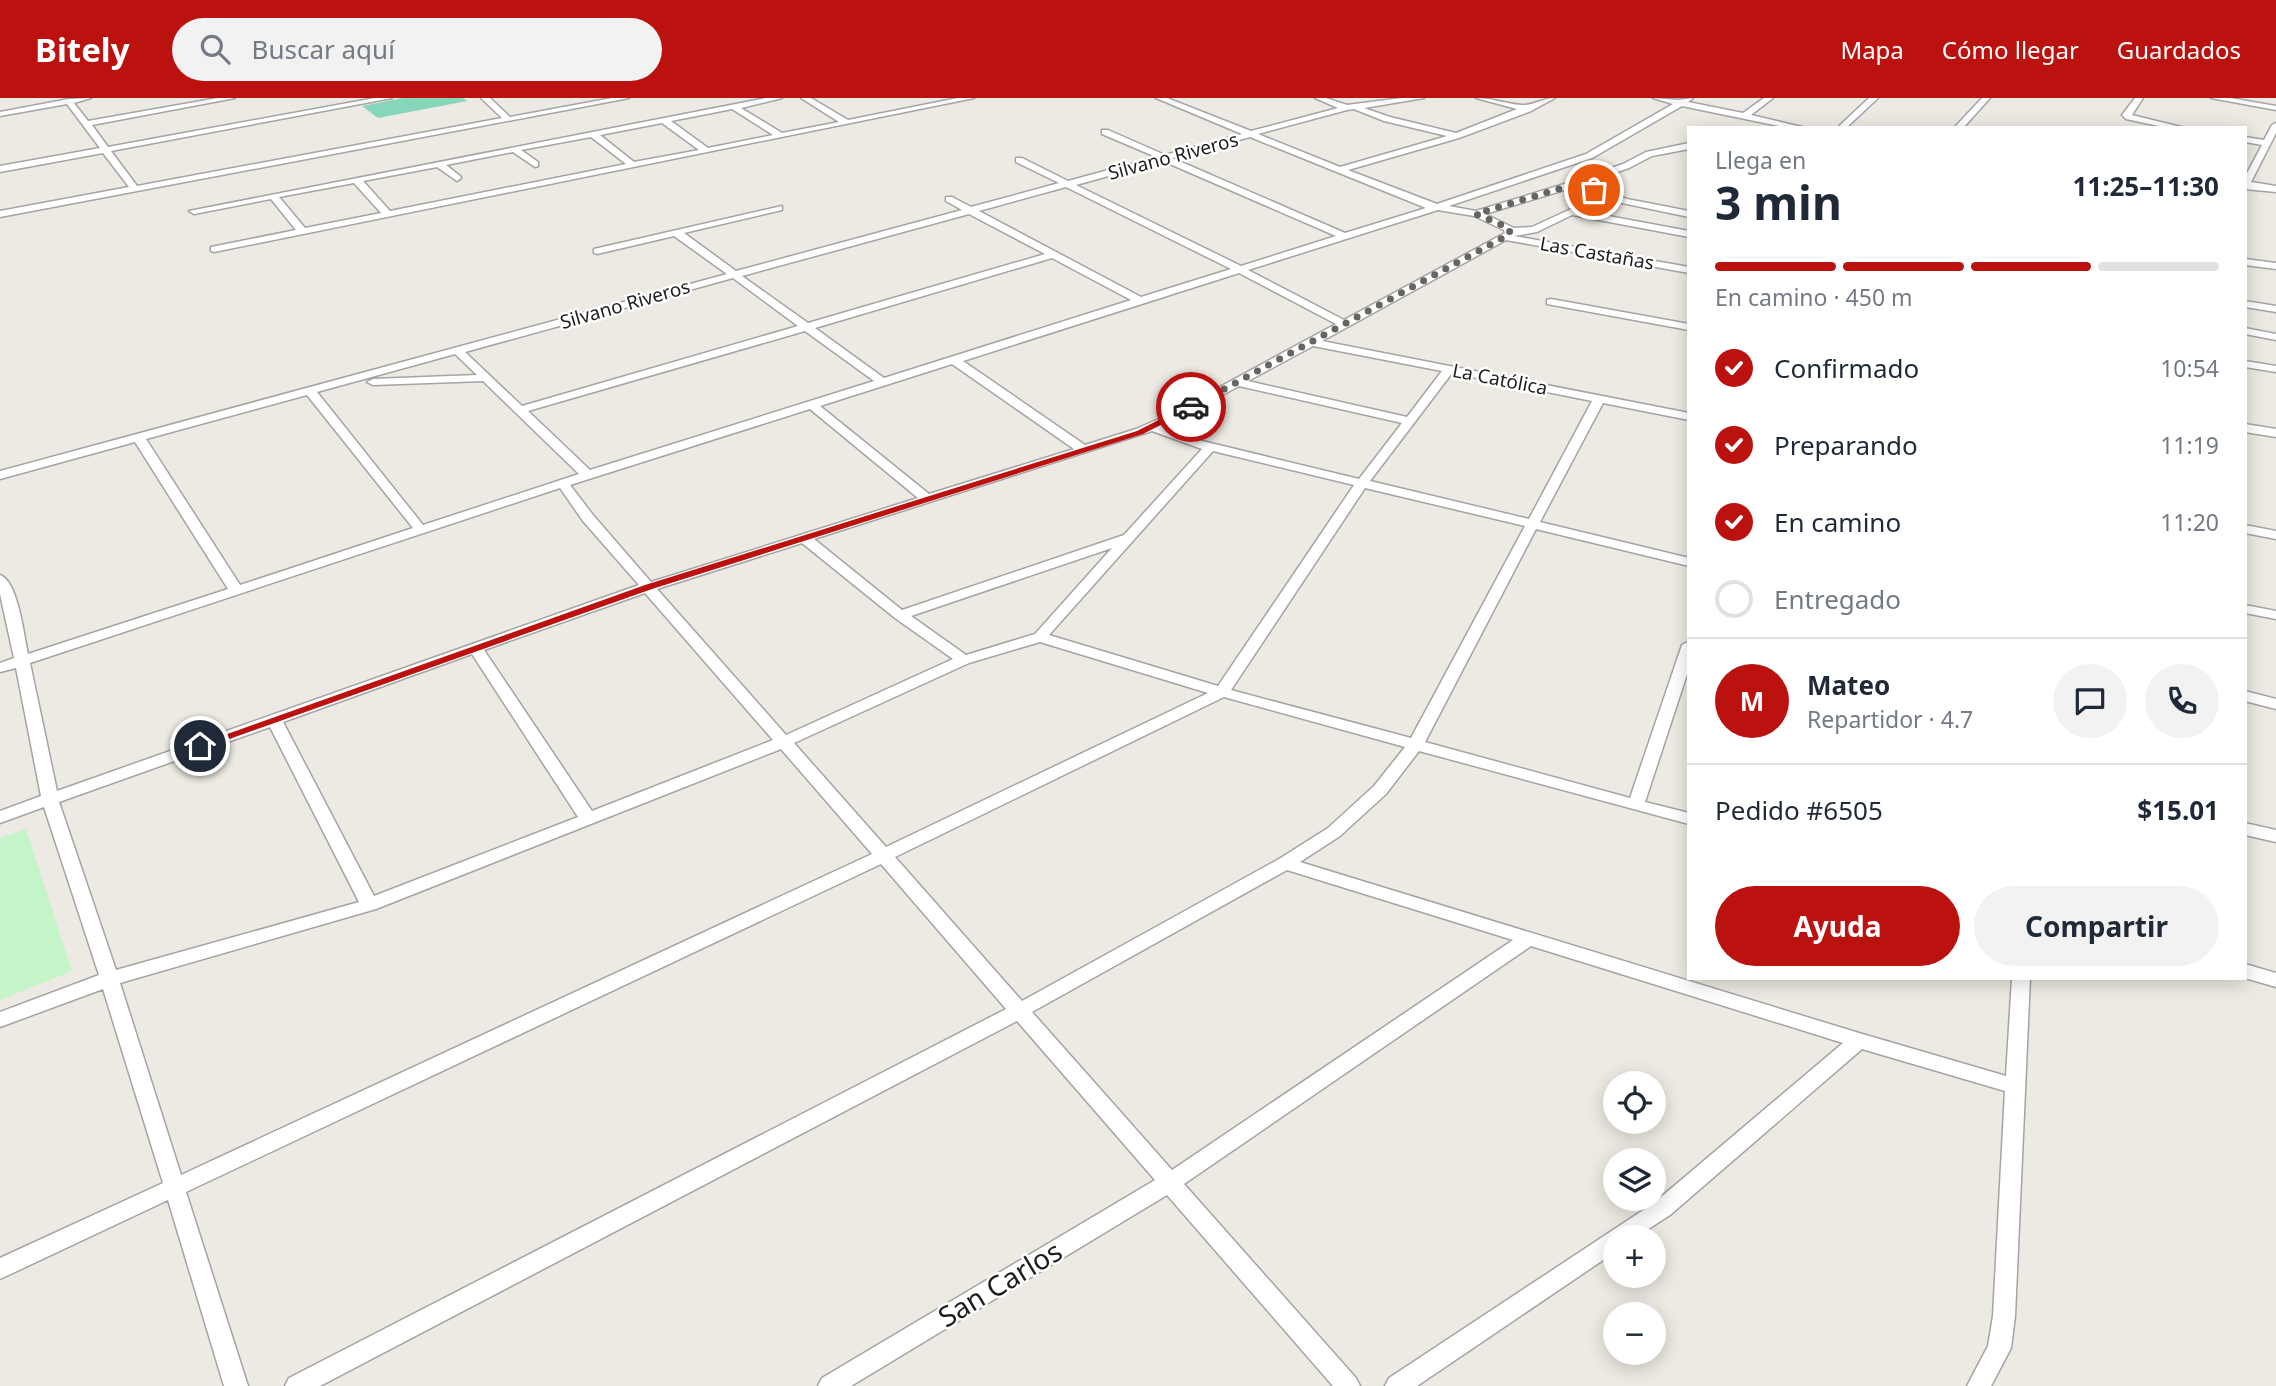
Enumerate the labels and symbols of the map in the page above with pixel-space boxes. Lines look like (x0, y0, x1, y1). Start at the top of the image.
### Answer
street label: Silvano Riveros (1105, 126, 1241, 186)
pin (1564, 160, 1624, 220)
street label: Las Castañas (1538, 230, 1656, 276)
street label: Silvano Riveros (557, 273, 693, 335)
street label: La Católica (1450, 357, 1550, 401)
courier (1156, 372, 1226, 442)
pin (170, 716, 230, 776)
street label: San Carlos (930, 1231, 1069, 1335)

